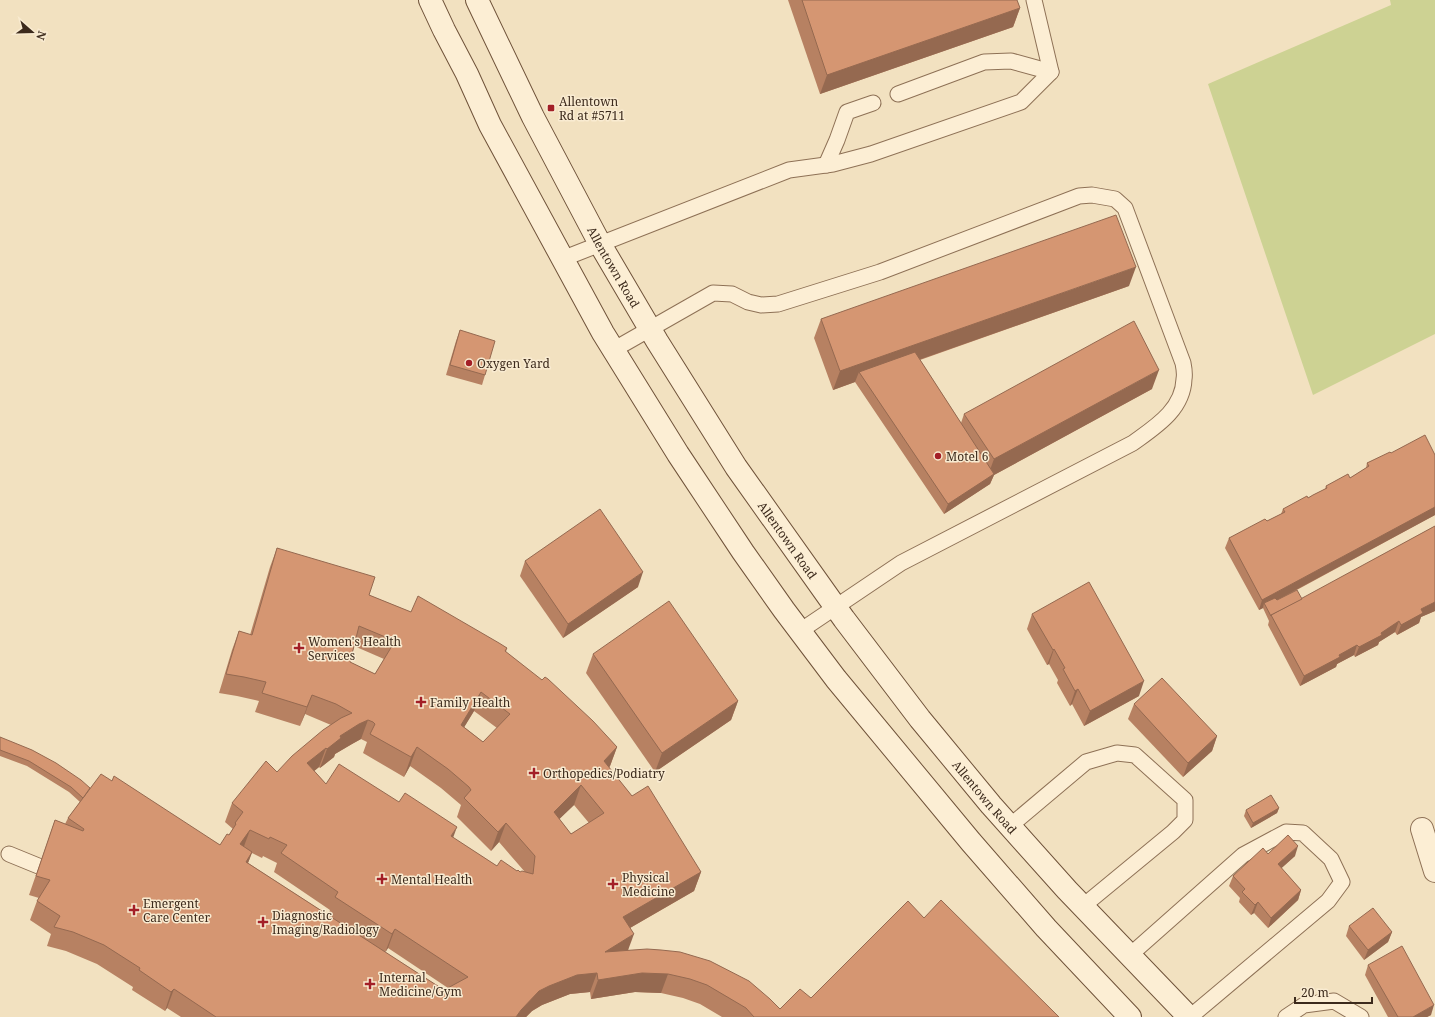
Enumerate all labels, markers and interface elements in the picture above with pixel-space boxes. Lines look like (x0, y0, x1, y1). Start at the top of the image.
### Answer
north arrow (12, 12, 52, 52)
text: N (33, 29, 50, 43)
place label: Allentown Rd at #5711 (559, 93, 625, 124)
marker: Allentown Rd at #5711 (546, 103, 556, 113)
street label: Allentown Road (584, 223, 644, 311)
place label: Oxygen Yard (477, 355, 551, 372)
marker: Oxygen Yard (464, 358, 474, 368)
place label: Motel 6 (946, 448, 989, 465)
marker: Motel 6 (933, 451, 943, 461)
street label: Allentown Road (754, 498, 822, 583)
place label: Women's Health Services (308, 633, 402, 664)
marker: Women's Health Services (293, 642, 305, 654)
place label: Family Health (430, 694, 511, 711)
marker: Family Health (415, 696, 427, 708)
street label: Allentown Road (949, 757, 1021, 838)
place label: Orthopedics/Podiatry (543, 765, 665, 782)
marker: Orthopedics/Podiatry (528, 767, 540, 779)
place label: Physical Medicine (622, 869, 675, 900)
place label: Mental Health (391, 871, 473, 888)
marker: Mental Health (376, 873, 388, 885)
marker: Physical Medicine (607, 878, 619, 890)
place label: Emergent Care Center (143, 895, 210, 926)
marker: Emergent Care Center (128, 904, 140, 916)
place label: Diagnostic Imaging/Radiology (272, 907, 379, 938)
marker: Diagnostic Imaging/Radiology (257, 916, 269, 928)
place label: Internal Medicine/Gym (379, 969, 462, 1000)
marker: Internal Medicine/Gym (364, 978, 376, 990)
scale bar (1295, 979, 1372, 1005)
text: 20 m (1301, 984, 1329, 1001)

